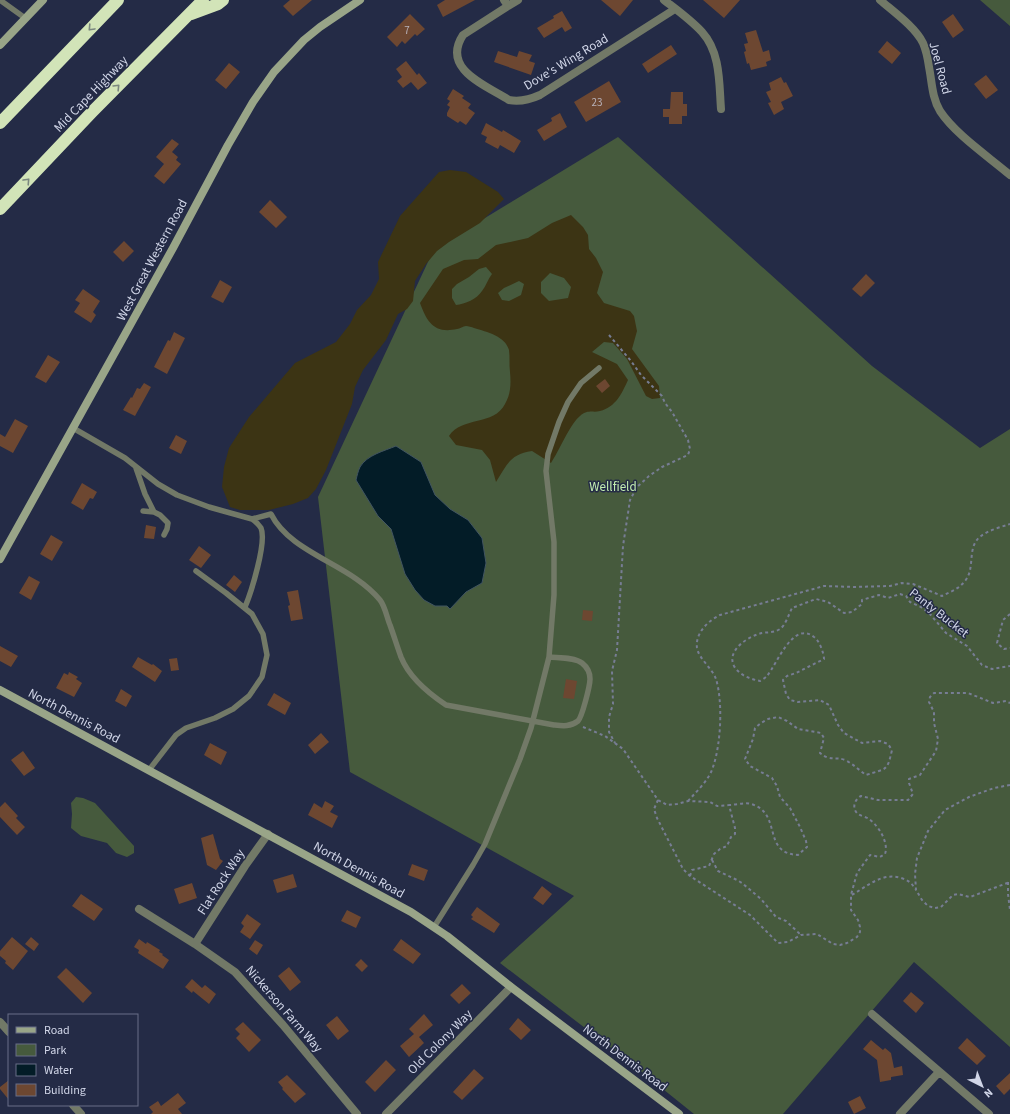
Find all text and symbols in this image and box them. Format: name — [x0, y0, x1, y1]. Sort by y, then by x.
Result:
one-way arrow — [88, 23, 96, 31]
house number: 7 — [404, 23, 410, 38]
street label: Dove's Wing Road — [520, 30, 612, 94]
street label: Joel Road — [924, 40, 956, 96]
street label: Mid Cape Highway — [50, 52, 132, 136]
one-way arrow — [112, 84, 120, 92]
house number: 23 — [592, 95, 602, 110]
one-way arrow — [22, 178, 30, 186]
street label: West Great Western Road — [112, 196, 192, 324]
park label: Wellfield — [589, 478, 637, 496]
street label: Panty Bucket — [905, 584, 973, 642]
street label: North Dennis Road — [25, 684, 123, 748]
street label: North Dennis Road — [310, 837, 408, 903]
street label: Flat Rock Way — [193, 846, 249, 918]
street label: Nickerson Farm Way — [241, 962, 327, 1056]
street label: Old Colony Way — [404, 1006, 476, 1078]
legend — [8, 1014, 138, 1106]
street label: North Dennis Road — [579, 1020, 671, 1096]
text: Road — [44, 1022, 70, 1039]
text: Park — [44, 1042, 66, 1059]
text: Water — [44, 1062, 74, 1079]
north arrow — [962, 1066, 1002, 1106]
text: Building — [44, 1082, 86, 1099]
text: N — [981, 1085, 996, 1101]

